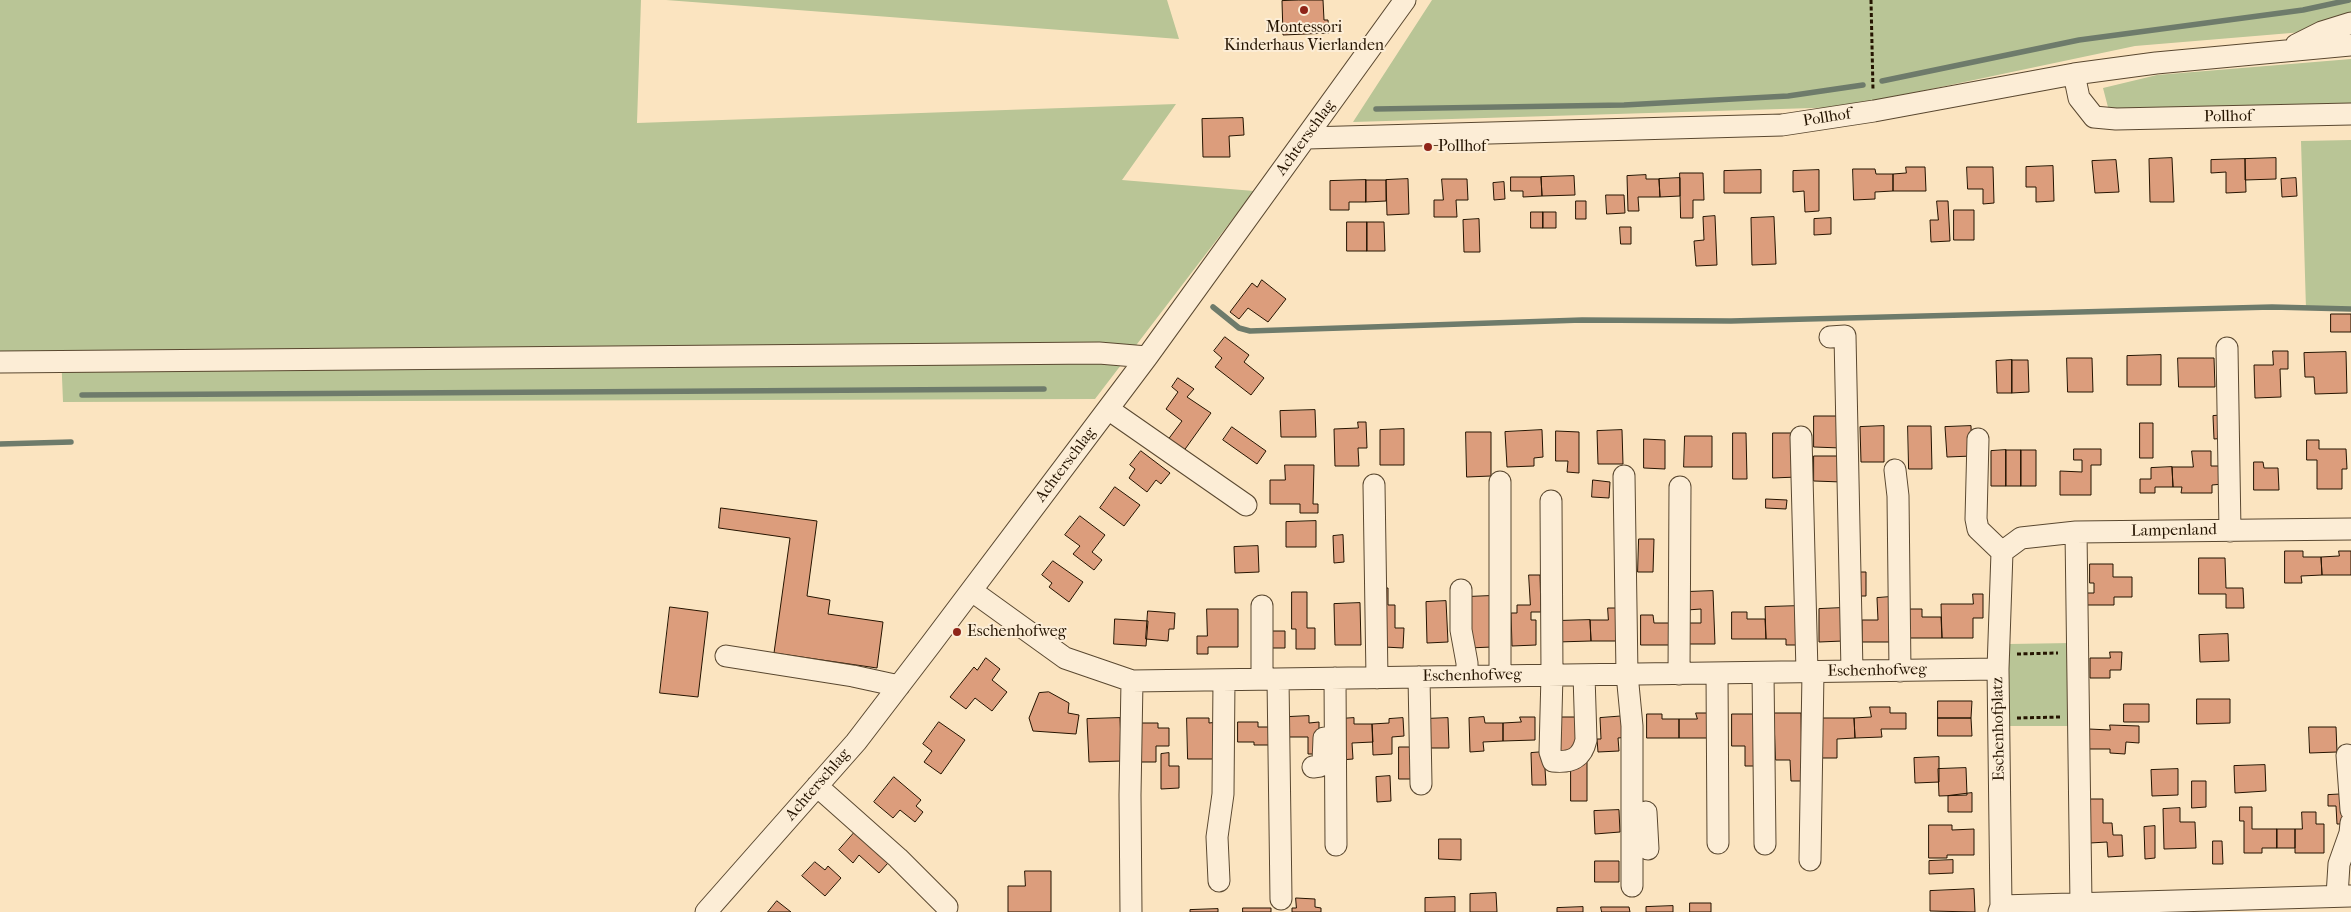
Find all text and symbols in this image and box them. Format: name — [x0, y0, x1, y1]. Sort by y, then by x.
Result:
marker: Montessori Kinderhaus Vierlanden — [1298, 4, 1310, 16]
place label: Montessori Kinderhaus Vierlanden — [1224, 18, 1384, 56]
street label: Achterschlag — [1272, 96, 1340, 180]
street label: Pollhof — [1802, 105, 1852, 131]
street label: Pollhof — [2204, 107, 2252, 127]
place label: Pollhof — [1438, 137, 1486, 157]
marker: Pollhof — [1422, 141, 1434, 153]
street label: Achterschlag — [1032, 424, 1100, 506]
street label: Lampenland — [2131, 521, 2217, 541]
place label: Eschenhofweg — [967, 622, 1066, 642]
marker: Eschenhofweg — [951, 626, 963, 638]
street label: Eschenhofweg — [1827, 661, 1927, 681]
street label: Eschenhofweg — [1422, 666, 1522, 686]
street label: Eschenhofplatz — [1988, 677, 2010, 781]
street label: Achterschlag — [782, 745, 854, 825]

